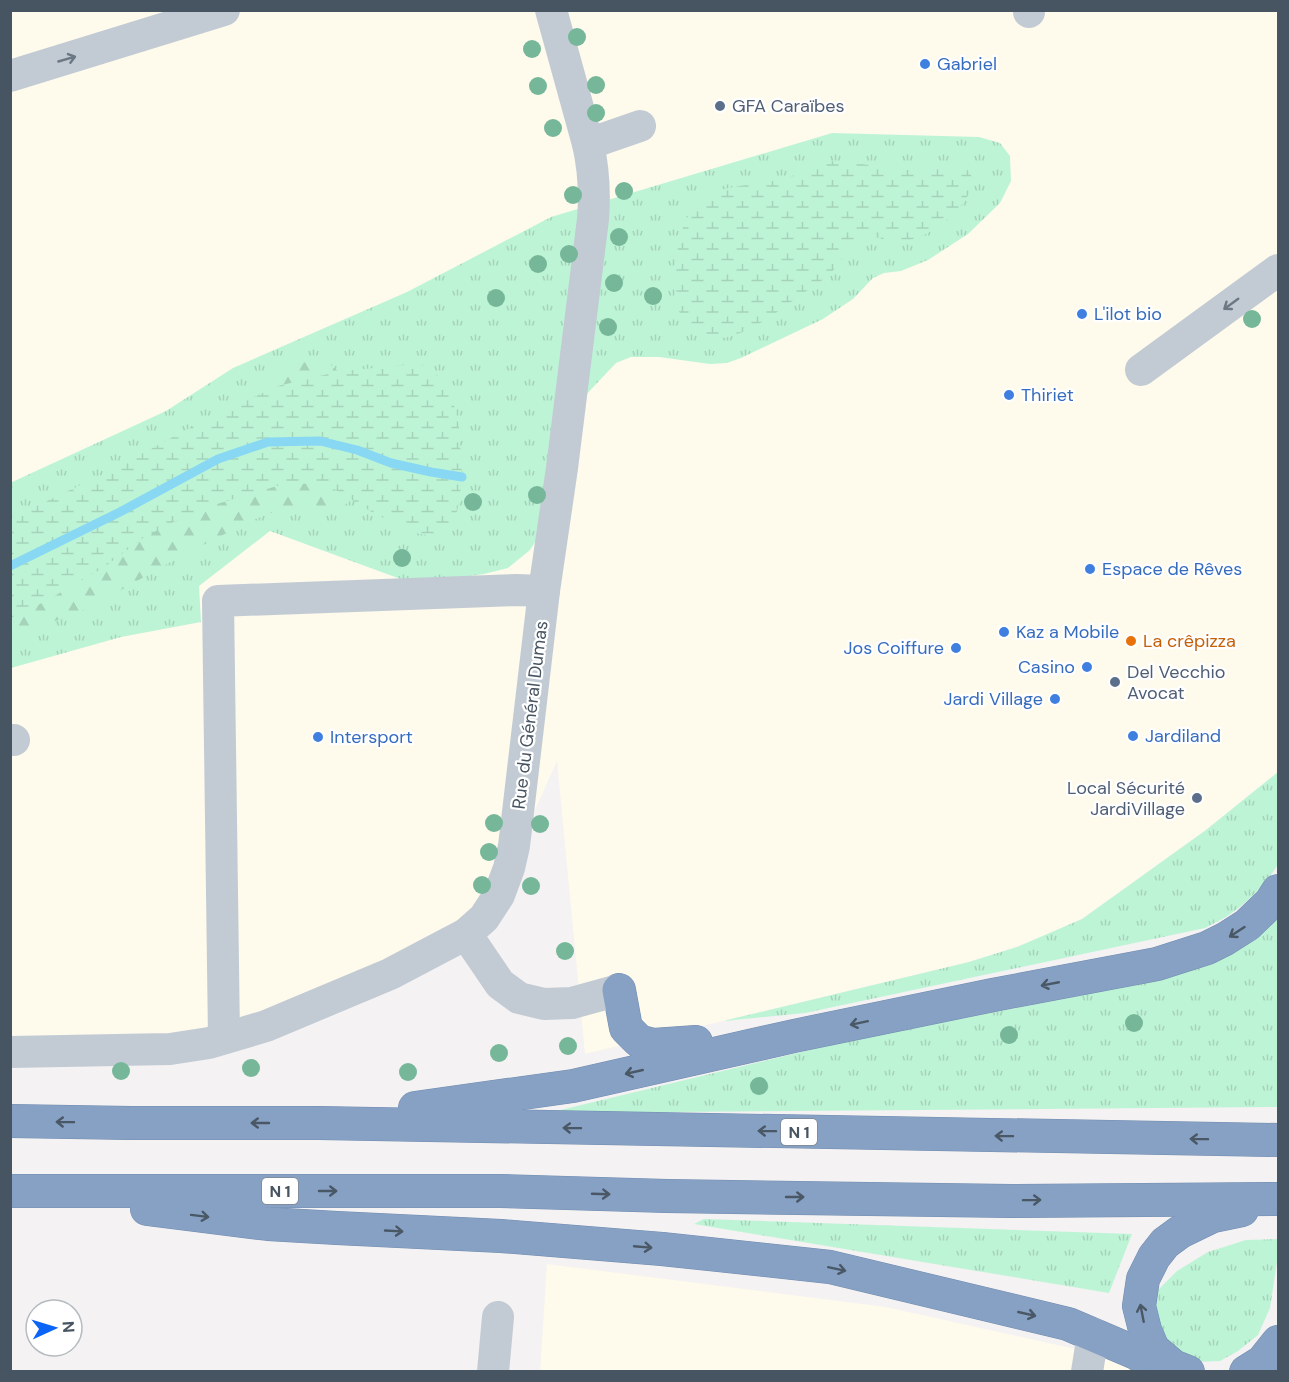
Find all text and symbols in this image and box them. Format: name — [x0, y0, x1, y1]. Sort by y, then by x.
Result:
place label: Gabriel — [937, 52, 997, 76]
one-way arrow — [57, 53, 76, 64]
marker: Gabriel — [918, 57, 932, 71]
place label: GFA Caraïbes — [732, 94, 844, 118]
marker: GFA Caraïbes — [713, 99, 727, 113]
one-way arrow — [1224, 298, 1240, 310]
place label: L'ilot bio — [1094, 302, 1162, 326]
marker: L'ilot bio — [1075, 307, 1089, 321]
place label: Thiriet — [1021, 383, 1074, 407]
marker: Thiriet — [1002, 388, 1016, 402]
place label: Espace de Rêves — [1102, 557, 1242, 581]
marker: Espace de Rêves — [1083, 562, 1097, 576]
street label: Rue du Général Dumas — [507, 619, 553, 811]
place label: Kaz a Mobile — [1016, 620, 1119, 644]
marker: Kaz a Mobile — [997, 625, 1011, 639]
place label: La crêpizza — [1143, 629, 1236, 653]
marker: La crêpizza — [1124, 634, 1138, 648]
place label: Jos Coiffure — [843, 636, 944, 660]
marker: Jos Coiffure — [949, 641, 963, 655]
place label: Casino — [1018, 655, 1075, 679]
marker: Casino — [1080, 660, 1094, 674]
place label: Del Vecchio Avocat — [1127, 660, 1225, 705]
marker: Del Vecchio Avocat — [1108, 675, 1122, 689]
place label: Jardi Village — [943, 687, 1043, 711]
marker: Jardi Village — [1048, 692, 1062, 706]
place label: Jardiland — [1145, 724, 1221, 748]
place label: Intersport — [330, 725, 413, 749]
marker: Jardiland — [1126, 729, 1140, 743]
marker: Intersport — [311, 730, 325, 744]
place label: Local Sécurité JardiVillage — [1067, 776, 1185, 821]
marker: Local Sécurité JardiVillage — [1190, 791, 1204, 805]
one-way arrow — [1229, 926, 1246, 938]
one-way arrow — [1041, 979, 1061, 990]
one-way arrow — [850, 1018, 869, 1029]
one-way arrow — [625, 1067, 645, 1078]
one-way arrow — [56, 1116, 76, 1128]
one-way arrow — [251, 1117, 271, 1129]
road number: N 1 — [781, 1119, 817, 1145]
one-way arrow — [563, 1122, 583, 1134]
one-way arrow — [758, 1126, 778, 1137]
one-way arrow — [995, 1130, 1015, 1142]
one-way arrow — [1190, 1133, 1210, 1145]
road number: N 1 — [262, 1178, 298, 1204]
one-way arrow — [318, 1185, 338, 1197]
one-way arrow — [590, 1189, 610, 1200]
one-way arrow — [785, 1191, 805, 1203]
one-way arrow — [1022, 1194, 1042, 1206]
one-way arrow — [190, 1211, 209, 1222]
one-way arrow — [384, 1225, 404, 1236]
one-way arrow — [633, 1242, 653, 1253]
one-way arrow — [827, 1263, 846, 1275]
north arrow — [24, 1298, 84, 1358]
one-way arrow — [1136, 1304, 1147, 1324]
one-way arrow — [1017, 1308, 1036, 1320]
text: N — [58, 1320, 79, 1334]

